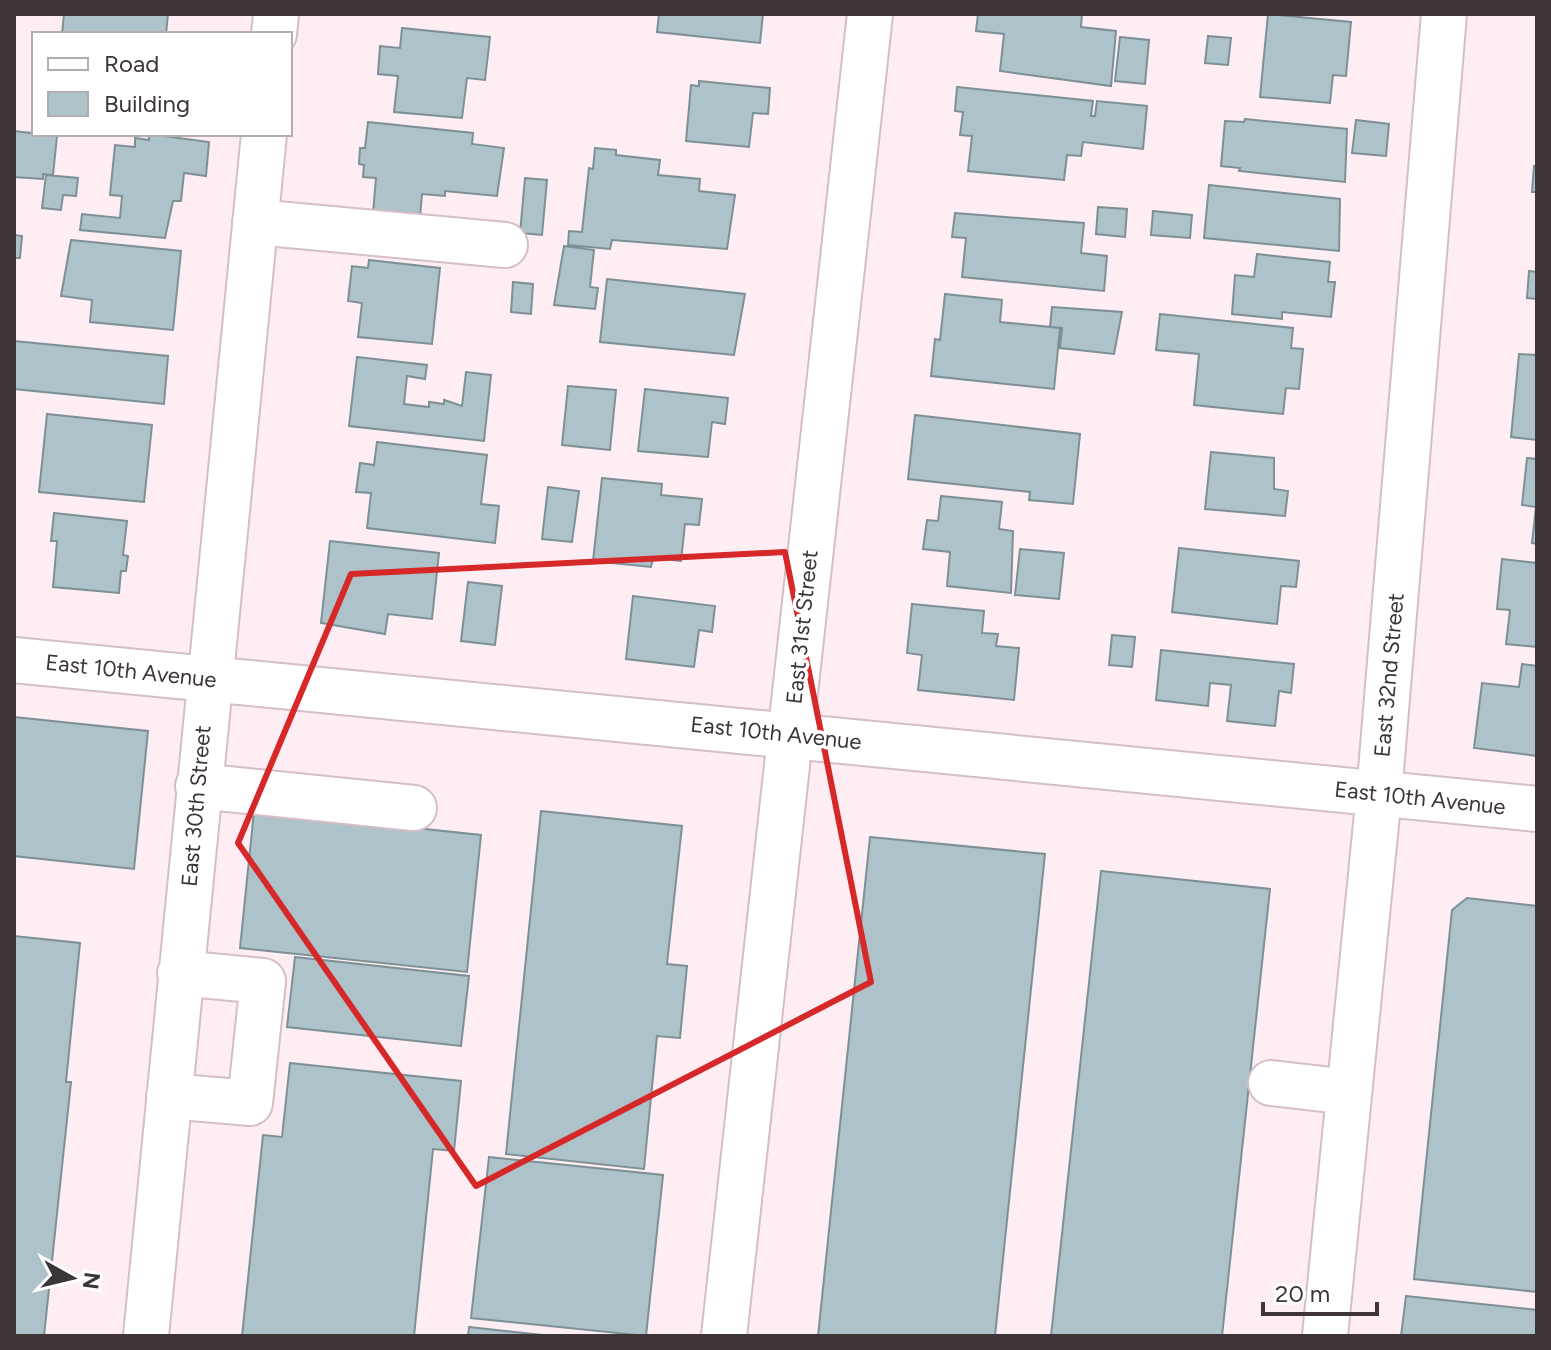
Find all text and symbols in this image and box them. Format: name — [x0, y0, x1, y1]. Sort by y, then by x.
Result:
legend — [32, 32, 292, 136]
text: Road — [104, 49, 159, 78]
text: Building — [104, 89, 190, 118]
street label: East 31st Street — [780, 549, 824, 705]
street label: East 32nd Street — [1368, 592, 1410, 758]
street label: East 10th Avenue — [44, 649, 218, 693]
street label: East 10th Avenue — [689, 711, 863, 755]
street label: East 30th Street — [175, 724, 217, 888]
street label: East 10th Avenue — [1333, 776, 1507, 820]
north arrow — [32, 1238, 112, 1318]
scale bar — [1263, 1266, 1377, 1316]
text: N — [77, 1270, 106, 1291]
text: 20 m — [1275, 1279, 1330, 1308]

